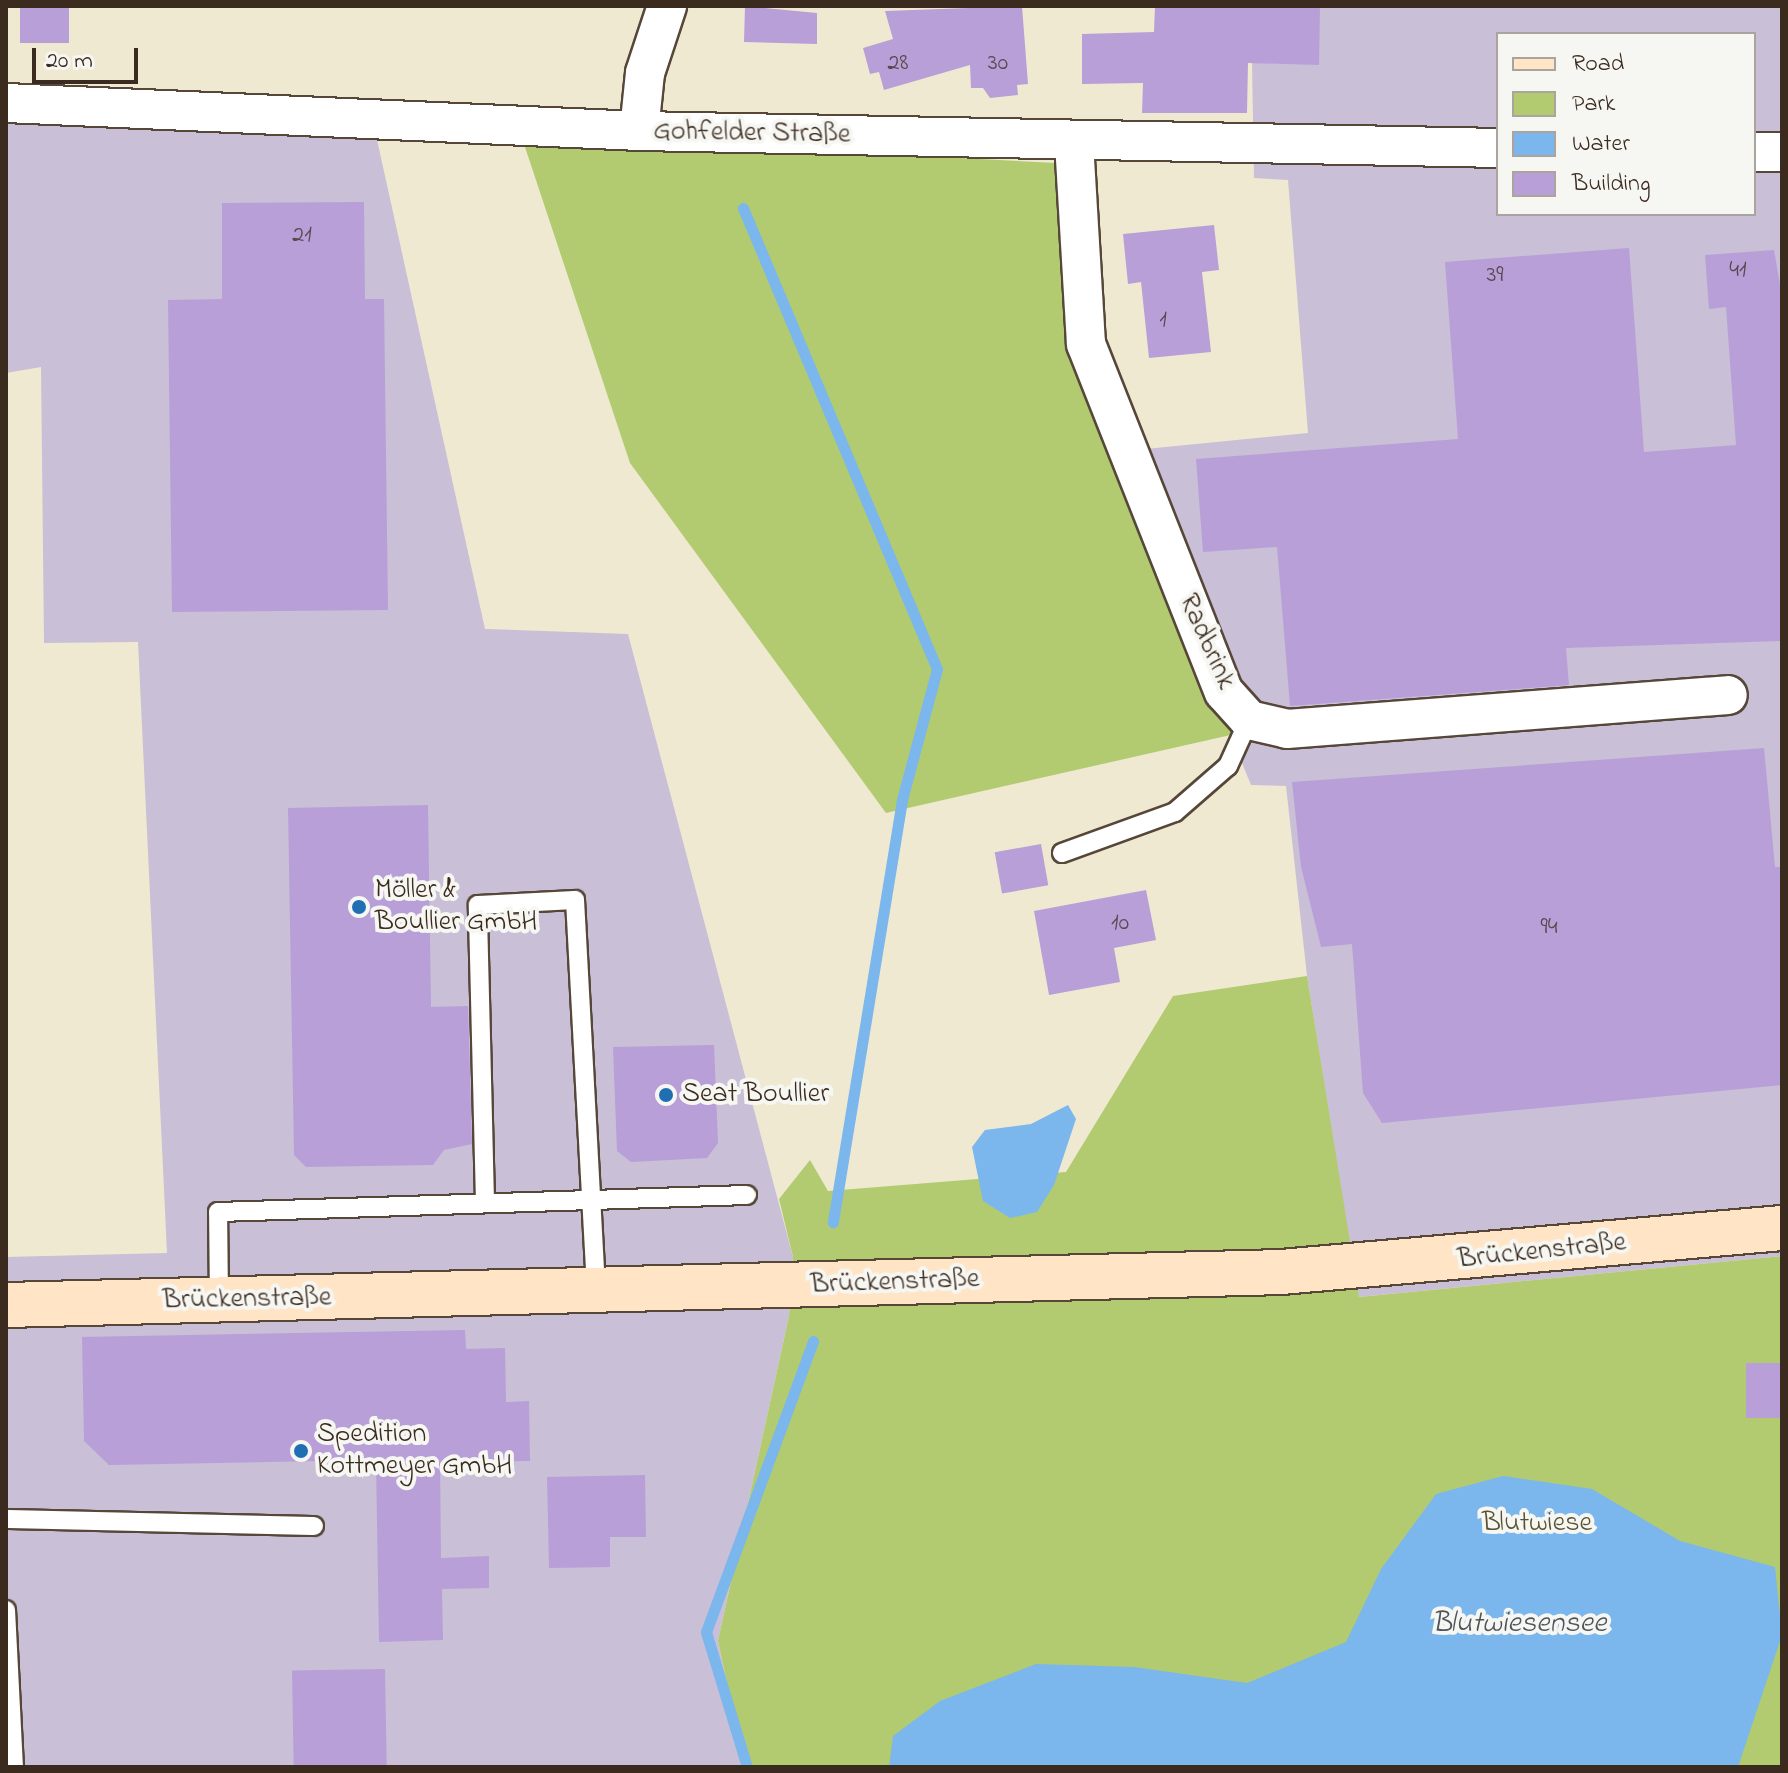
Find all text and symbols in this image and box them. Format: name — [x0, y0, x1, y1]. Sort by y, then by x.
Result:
scale bar — [36, 32, 142, 82]
legend — [1496, 32, 1756, 216]
text: 20 m — [46, 44, 93, 79]
text: Road — [1572, 47, 1624, 82]
house number: 28 — [888, 50, 908, 78]
house number: 30 — [988, 50, 1008, 78]
text: Park — [1572, 87, 1615, 122]
street label: Gohfelder Straße — [653, 115, 851, 153]
text: Water — [1572, 127, 1630, 162]
text: Building — [1572, 167, 1651, 202]
house number: 21 — [292, 222, 312, 250]
house number: 41 — [1729, 257, 1747, 285]
house number: 39 — [1486, 262, 1504, 290]
house number: 1 — [1159, 307, 1167, 335]
street label: Radbrink — [1170, 589, 1242, 695]
place label: Möller & Boullier GmbH — [375, 874, 537, 940]
marker: Möller & Boullier GmbH — [350, 898, 368, 916]
house number: 10 — [1111, 910, 1129, 938]
house number: 94 — [1540, 914, 1558, 942]
place label: Seat Boullier — [682, 1078, 829, 1112]
marker: Seat Boullier — [657, 1086, 675, 1104]
street label: Brückenstraße — [1456, 1226, 1628, 1278]
street label: Brückenstraße — [810, 1263, 980, 1303]
street label: Brückenstraße — [162, 1282, 332, 1318]
place label: Spedition Kottmeyer GmbH — [317, 1418, 512, 1484]
marker: Spedition Kottmeyer GmbH — [292, 1442, 310, 1460]
park label: Blutwiese — [1482, 1507, 1592, 1541]
water label: Blutwiesensee — [1432, 1606, 1606, 1642]

